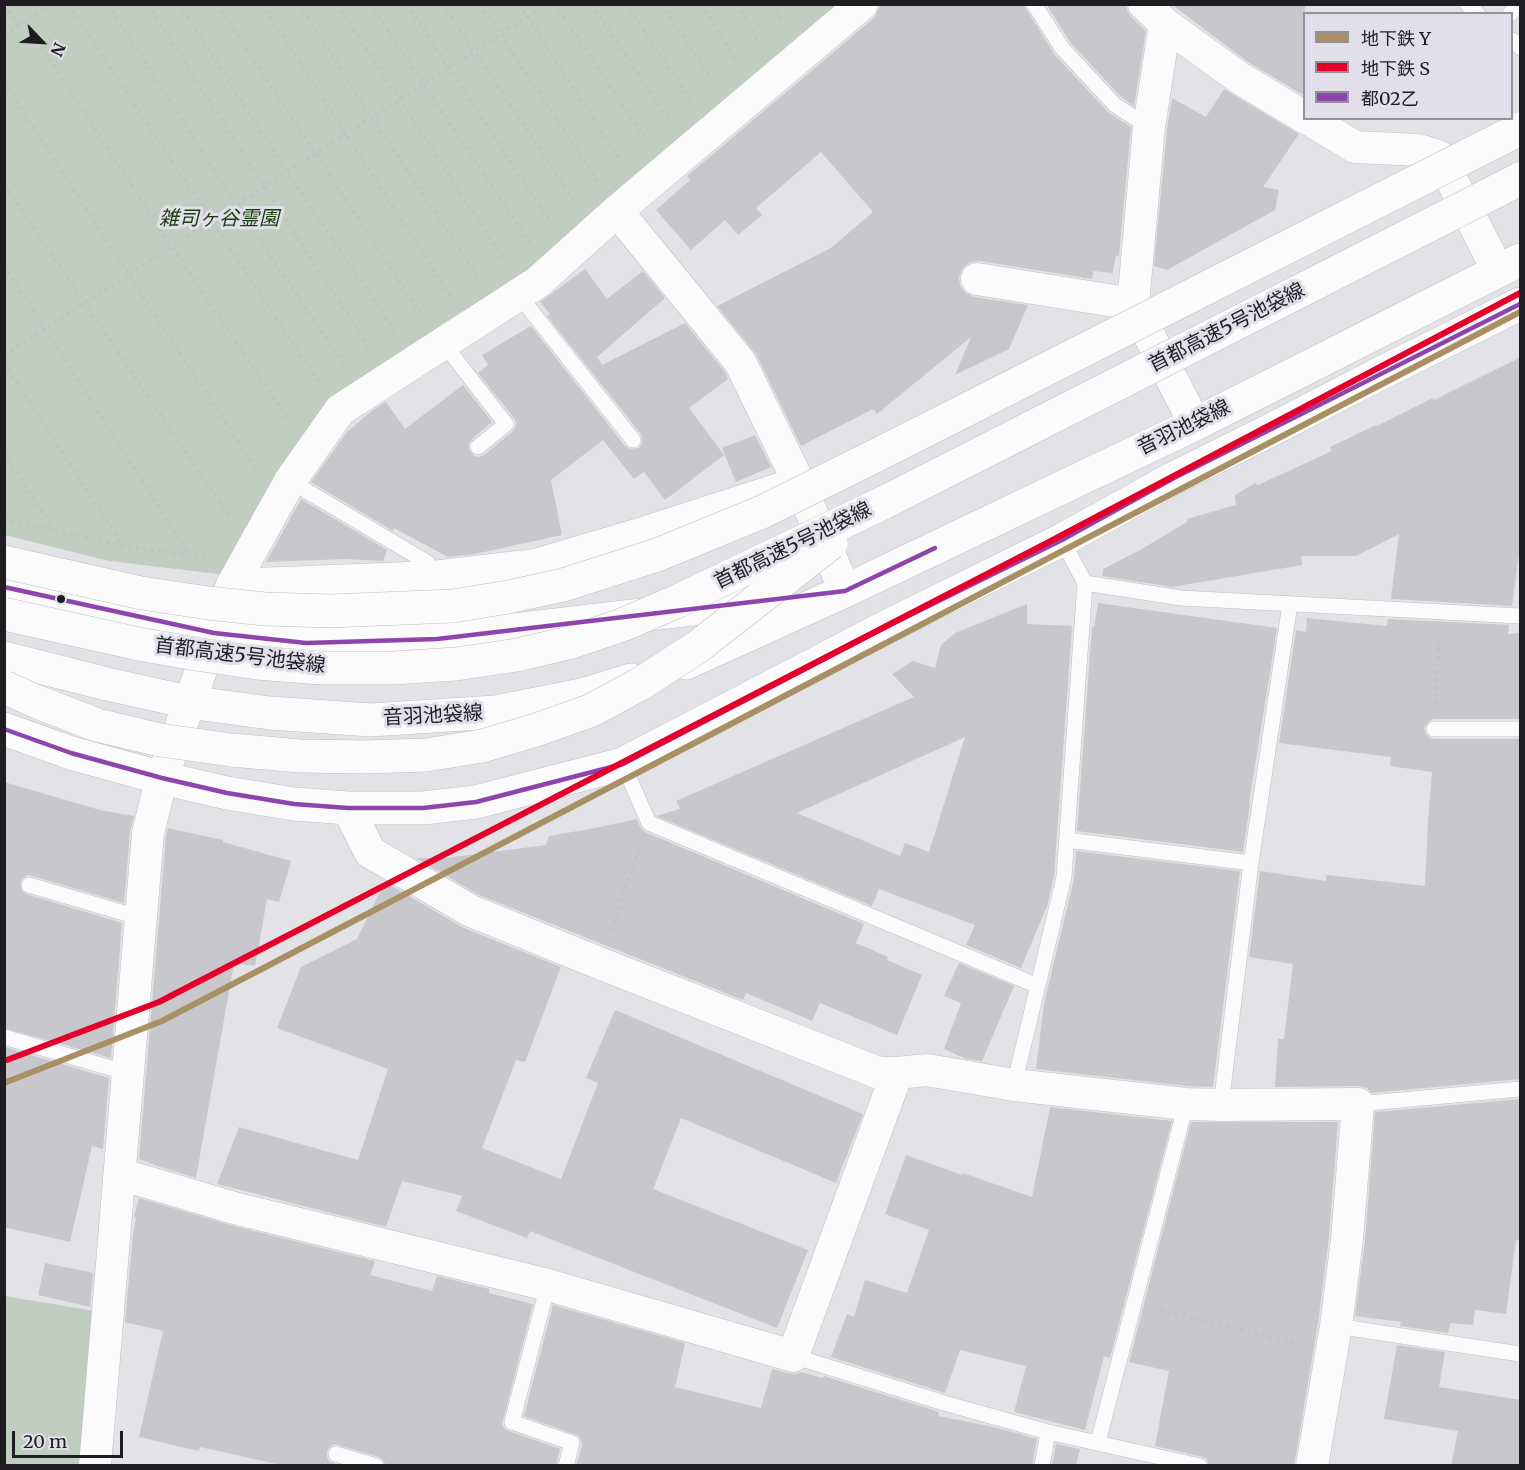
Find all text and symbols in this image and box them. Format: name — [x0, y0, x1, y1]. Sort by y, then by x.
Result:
north arrow — [12, 12, 72, 72]
legend — [1303, 12, 1513, 120]
text: 地下鉄 Y — [1361, 27, 1431, 50]
text: N — [47, 40, 70, 60]
text: 地下鉄 S — [1361, 57, 1430, 80]
text: 都02乙 — [1361, 87, 1419, 110]
park label: 雑司ヶ谷霊園 — [159, 207, 279, 231]
street label: 首都高速5号池袋線 — [1145, 278, 1309, 378]
street label: 音羽池袋線 — [1134, 395, 1234, 461]
street label: 首都高速5号池袋線 — [711, 498, 875, 594]
unlabelled marker — [55, 593, 67, 605]
street label: 首都高速5号池袋線 — [153, 634, 327, 678]
street label: 音羽池袋線 — [382, 701, 484, 731]
scale bar — [15, 1419, 126, 1457]
text: 20 m — [23, 1430, 67, 1453]

